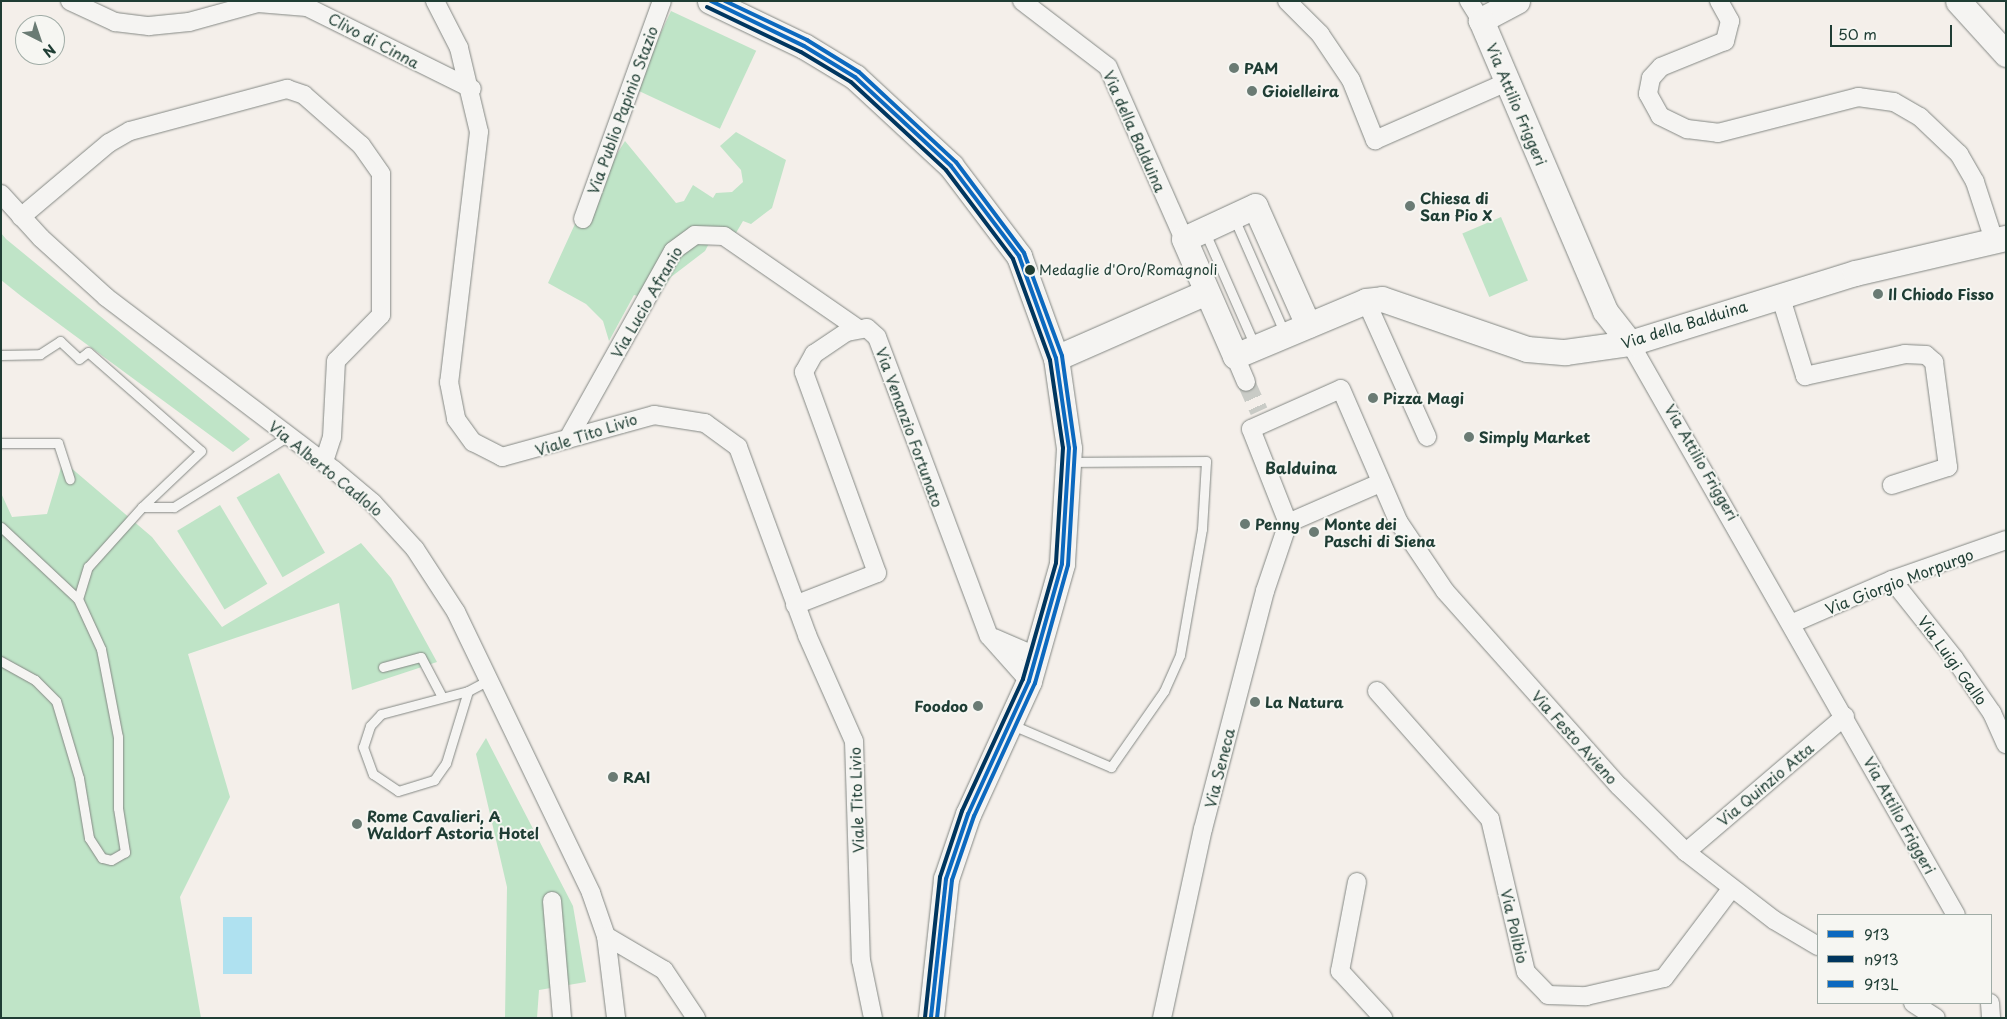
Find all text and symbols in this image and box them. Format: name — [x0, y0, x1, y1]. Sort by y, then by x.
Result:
street label: Clivo di Cinna — [325, 8, 423, 72]
north arrow — [15, 15, 65, 65]
scale bar — [1832, 15, 1954, 47]
text: 50 m — [1838, 22, 1877, 45]
street label: Via Publio Papinio Stazio — [583, 23, 661, 197]
text: N — [38, 39, 61, 63]
street label: Via Attilio Friggeri — [1483, 40, 1551, 168]
place label: PAM — [1244, 59, 1278, 77]
marker: PAM — [1228, 62, 1240, 74]
street label: Via della Balduina — [1100, 68, 1170, 194]
place label: Gioielleira — [1262, 82, 1339, 100]
marker: Gioielleira — [1246, 85, 1258, 97]
place label: Chiesa di San Pio X — [1420, 188, 1491, 223]
marker: Chiesa di San Pio X — [1404, 200, 1416, 212]
street label: Via Lucio Afranio — [607, 243, 685, 361]
place label: Medaglie d'Oro/Romagnoli — [1039, 262, 1218, 278]
marker: Medaglie d'Oro/Romagnoli — [1025, 265, 1035, 275]
place label: Il Chiodo Fisso — [1888, 285, 1995, 303]
marker: Il Chiodo Fisso — [1872, 288, 1884, 300]
street label: Via della Balduina — [1619, 296, 1749, 352]
street label: Via Venanzio Fortunato — [873, 344, 947, 510]
place label: Pizza Magi — [1383, 389, 1465, 407]
marker: Pizza Magi — [1367, 392, 1379, 404]
street label: Via Attilio Friggeri — [1661, 400, 1743, 524]
street label: Viale Tito Livio — [533, 409, 639, 459]
street label: Via Alberto Cadlolo — [266, 417, 386, 519]
place label: Simply Market — [1479, 428, 1591, 446]
marker: Simply Market — [1463, 431, 1475, 443]
district label: Balduina — [1265, 457, 1337, 477]
place label: Monte dei Paschi di Siena — [1324, 514, 1437, 549]
place label: Penny — [1255, 515, 1300, 533]
marker: Penny — [1239, 518, 1251, 530]
marker: Monte dei Paschi di Siena — [1308, 526, 1320, 538]
street label: Via Giorgio Morpurgo — [1822, 544, 1976, 618]
street label: Via Luigi Gallo — [1915, 612, 1991, 708]
street label: Via Festo Avieno — [1528, 686, 1622, 788]
place label: La Natura — [1265, 693, 1344, 711]
marker: La Natura — [1249, 696, 1261, 708]
place label: Foodoo — [914, 697, 968, 715]
marker: Foodoo — [972, 700, 984, 712]
street label: Via Seneca — [1200, 727, 1238, 809]
street label: Via Quinzio Atta — [1713, 739, 1817, 829]
street label: Viale Tito Livio — [845, 747, 867, 853]
street label: Via Attilio Friggeri — [1860, 753, 1940, 877]
place label: RAI — [623, 768, 650, 786]
marker: RAI — [607, 771, 619, 783]
place label: Rome Cavalieri, A Waldorf Astoria Hotel — [367, 806, 539, 841]
marker: Rome Cavalieri, A Waldorf Astoria Hotel — [351, 818, 363, 830]
street label: Via Polibio — [1498, 888, 1532, 964]
legend — [1817, 914, 1992, 1004]
text: 913 — [1864, 922, 1889, 945]
text: n913 — [1864, 947, 1899, 970]
text: 913L — [1864, 972, 1899, 995]

